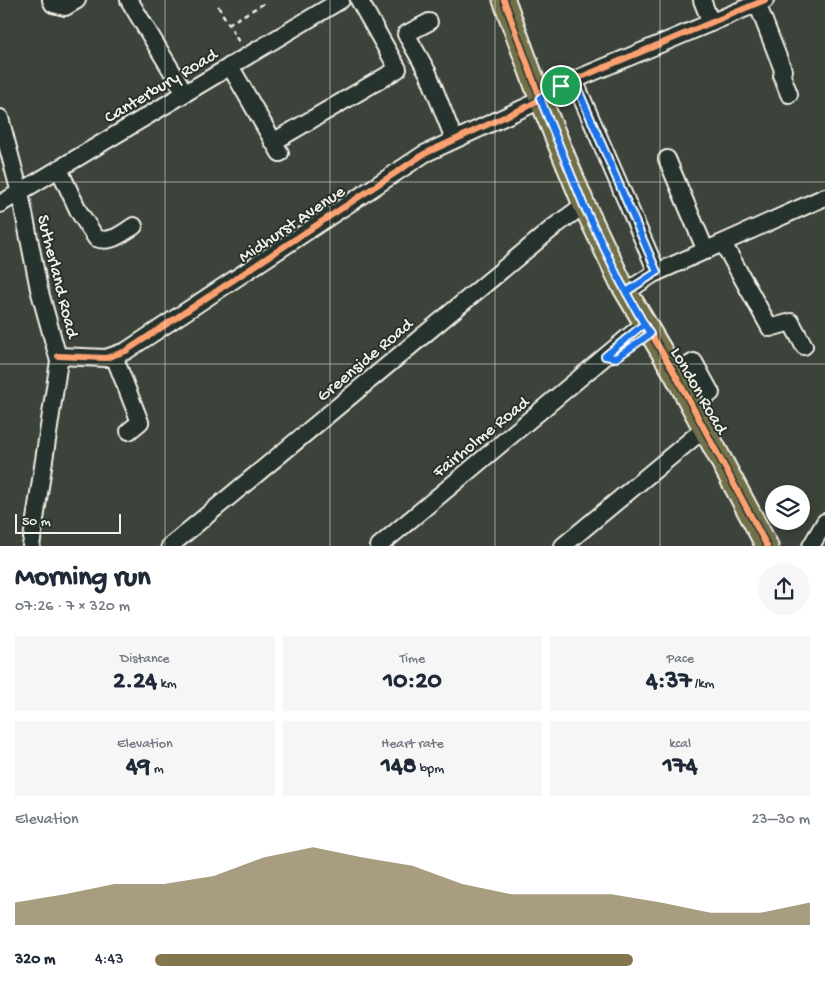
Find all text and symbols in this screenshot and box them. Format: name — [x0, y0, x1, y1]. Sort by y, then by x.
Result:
street label: Canterbury Road — [101, 44, 223, 129]
pin — [540, 65, 582, 107]
icon: arrive — [547, 72, 575, 100]
street label: Midhurst Avenue — [235, 181, 350, 268]
street label: Sutherland Road — [31, 213, 82, 342]
street label: Greenside Road — [313, 314, 419, 407]
street label: London Road — [665, 344, 732, 440]
street label: Fairholme Road — [428, 392, 535, 484]
map controls — [765, 485, 810, 530]
button: layers — [765, 485, 810, 530]
scale bar — [15, 510, 121, 534]
text: 50 m — [22, 514, 51, 531]
text: Morning run — [15, 562, 150, 595]
button: share — [758, 563, 810, 615]
text: 07:26 · 7 × 320 m — [15, 598, 130, 617]
text: Distance — [120, 651, 170, 668]
text: Time — [400, 651, 425, 668]
text: Pace — [666, 651, 694, 668]
text: 2.24 — [113, 668, 157, 697]
text: 10:20 — [383, 668, 442, 697]
text: 4:37 — [646, 668, 692, 697]
text: km — [157, 676, 177, 693]
text: /km — [692, 676, 714, 693]
text: Elevation — [117, 736, 173, 753]
text: Heart rate — [381, 736, 444, 753]
text: kcal — [669, 736, 691, 753]
text: 49 — [126, 753, 150, 782]
text: 148 — [381, 753, 417, 782]
text: 174 — [663, 753, 698, 782]
text: m — [150, 761, 164, 778]
text: bpm — [417, 761, 444, 778]
text: Elevation — [15, 811, 79, 830]
text: 23–30 m — [752, 811, 810, 830]
text: 320 m — [15, 951, 55, 970]
text: 4:43 — [95, 951, 123, 970]

